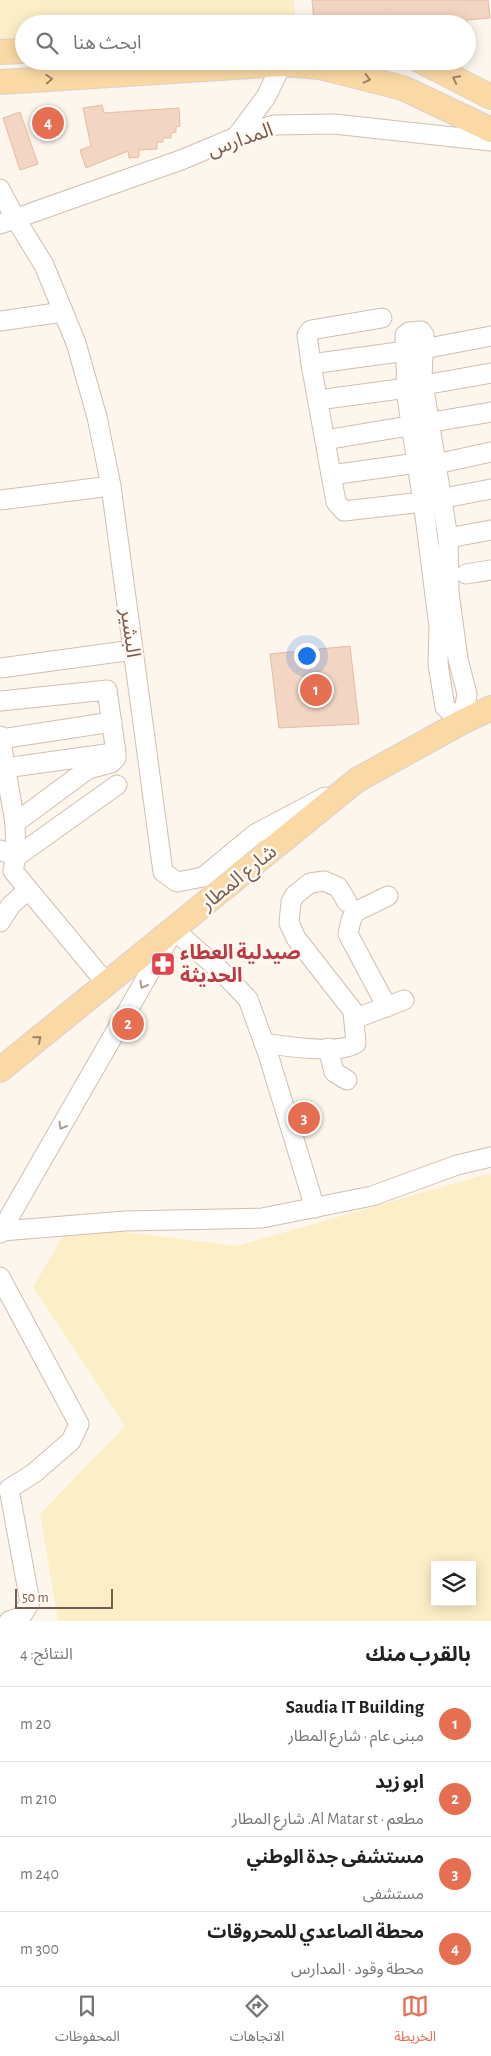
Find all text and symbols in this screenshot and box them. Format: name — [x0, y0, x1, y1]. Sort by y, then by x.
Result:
search box — [15, 15, 476, 70]
icon: search — [33, 29, 61, 57]
text: ابحث هنا — [73, 34, 142, 53]
one-way arrow — [45, 73, 53, 84]
one-way arrow — [362, 73, 371, 84]
one-way arrow — [452, 75, 461, 85]
pin: 4 — [32, 104, 64, 142]
street label: المدارس — [205, 119, 276, 161]
street label: البشير — [116, 606, 143, 659]
your location — [294, 643, 320, 669]
pin: 1 — [300, 671, 332, 709]
street label: شارع المطار — [196, 841, 283, 918]
place label: صيدلية العطاء الحديثة — [180, 942, 301, 987]
pharmacy icon: صيدلية العطاء الحديثة — [150, 951, 176, 977]
one-way arrow — [139, 979, 149, 988]
pin: 2 — [112, 1005, 144, 1043]
one-way arrow — [32, 1035, 41, 1044]
pin: 3 — [288, 1099, 320, 1137]
one-way arrow — [59, 1121, 69, 1130]
map controls — [431, 1561, 476, 1606]
button: layers — [431, 1561, 476, 1606]
scale bar — [15, 1586, 112, 1609]
text: 50 m — [22, 1591, 49, 1605]
text: بالقرب منك — [365, 1644, 471, 1665]
text: النتائج: 4 — [20, 1646, 73, 1662]
text: Saudia IT Building — [286, 1698, 424, 1717]
text: 20 m — [20, 1716, 51, 1732]
text: 1 — [452, 1716, 458, 1732]
text: مبنى عام · شارع المطار — [288, 1728, 424, 1744]
text: ابو زيد — [375, 1773, 424, 1792]
text: 210 m — [20, 1791, 57, 1807]
text: 2 — [451, 1791, 459, 1807]
text: مطعم · Al Matar st. شارع المطار — [232, 1811, 424, 1827]
text: مستشفى جدة الوطني — [246, 1848, 424, 1867]
text: 240 m — [20, 1866, 59, 1882]
text: 3 — [452, 1866, 458, 1882]
text: مستشفى — [363, 1886, 424, 1902]
text: محطة الصاعدي للمحروقات — [207, 1923, 424, 1942]
text: 300 m — [20, 1941, 59, 1957]
text: 4 — [451, 1941, 459, 1957]
text: محطة وقود · المدارس — [291, 1961, 424, 1977]
tab: المحفوظات — [55, 1992, 120, 2051]
tab: الاتجاهات — [230, 1992, 284, 2051]
tab: الخريطة — [394, 1992, 436, 2051]

